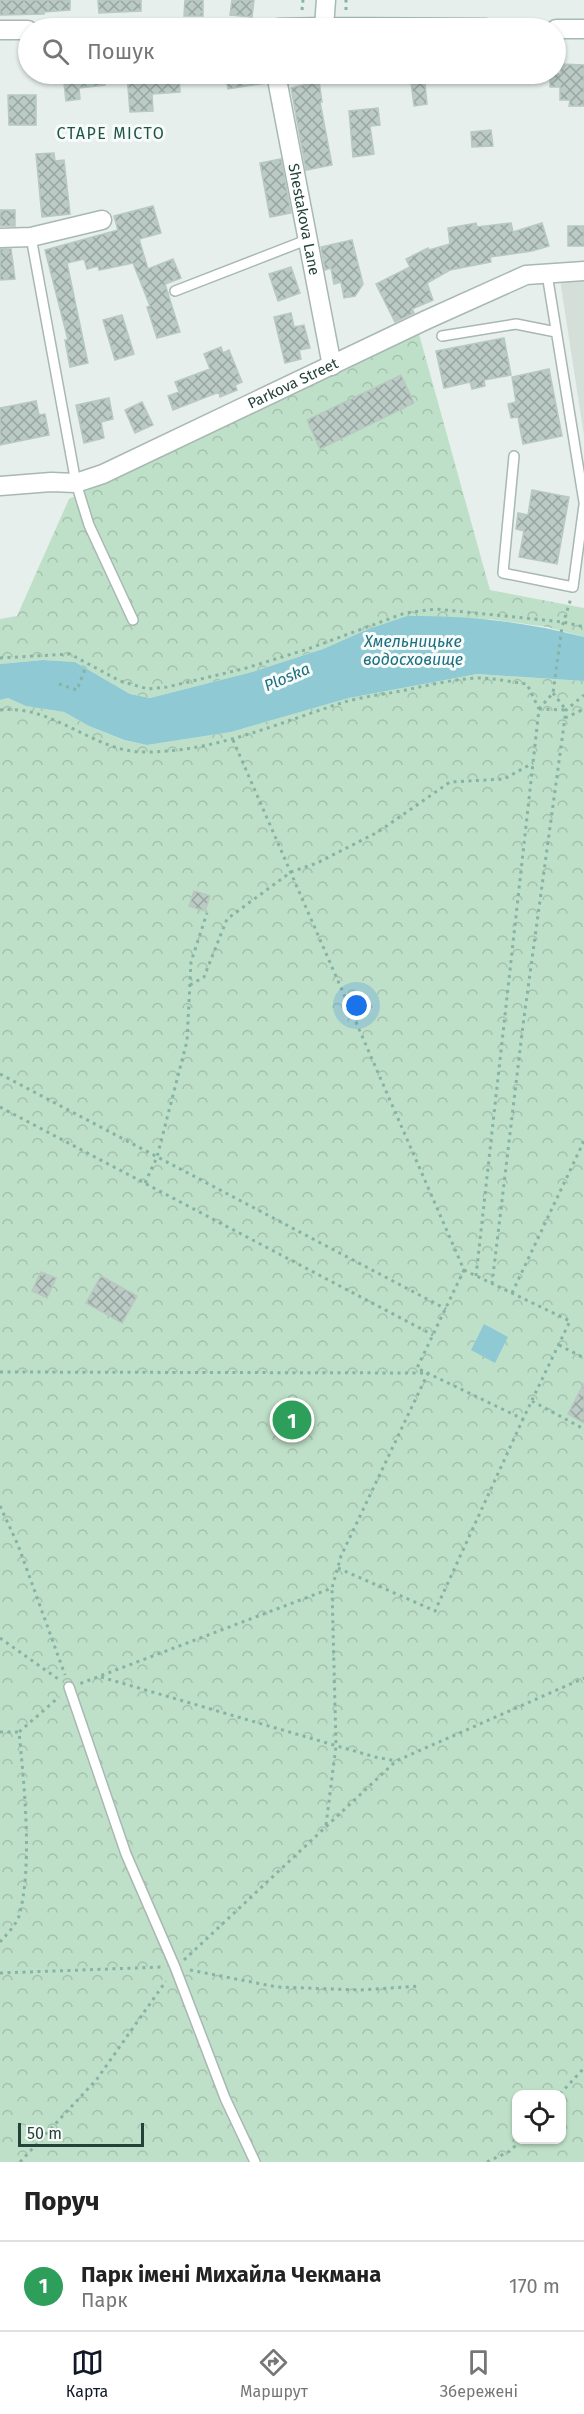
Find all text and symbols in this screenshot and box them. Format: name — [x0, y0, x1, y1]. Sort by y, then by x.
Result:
search box — [18, 18, 566, 84]
icon: search — [39, 35, 72, 68]
text: Пошук — [87, 38, 154, 65]
district label: СТАРЕ МІСТО — [57, 124, 165, 143]
street label: Shestakova Lane — [284, 162, 323, 277]
street label: Parkova Street — [245, 354, 342, 413]
water label: Хмельницьке водосховище — [363, 632, 463, 669]
water label: Ploska — [261, 659, 313, 695]
your location — [342, 991, 371, 1020]
pin: 1 — [272, 1398, 312, 1442]
map controls — [512, 2090, 566, 2144]
button: locate — [512, 2090, 566, 2144]
scale bar — [18, 2120, 144, 2148]
text: 50 m — [27, 2124, 62, 2143]
text: Поруч — [24, 2186, 100, 2217]
text: Парк імені Михайла Чекмана — [81, 2261, 381, 2288]
text: 1 — [39, 2274, 48, 2298]
text: 170 m — [509, 2274, 560, 2298]
text: Парк — [81, 2288, 128, 2312]
tab: Карта — [66, 2346, 108, 2401]
tab: Маршрут — [240, 2346, 308, 2401]
tab: Збережені — [440, 2346, 518, 2401]

